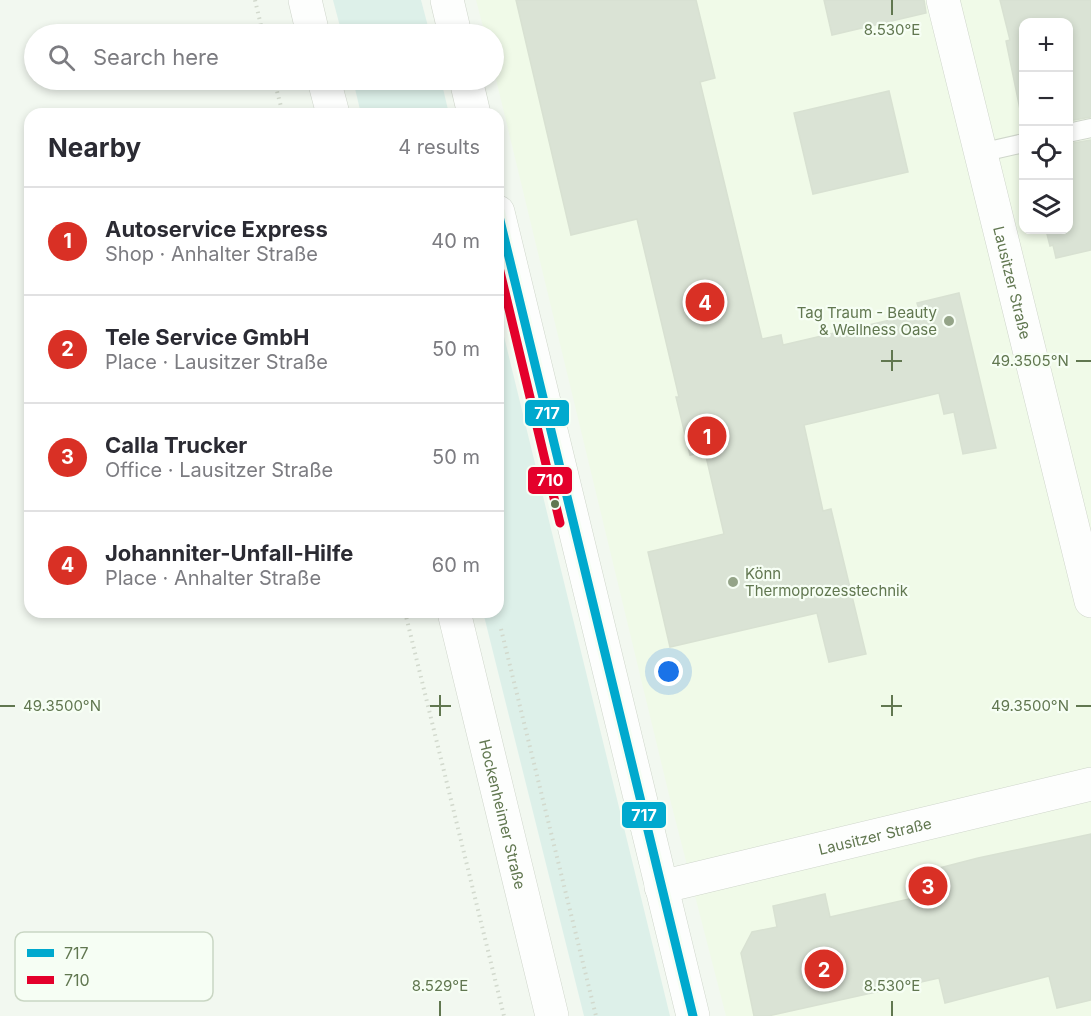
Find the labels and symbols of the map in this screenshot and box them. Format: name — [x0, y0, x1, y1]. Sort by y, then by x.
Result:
text: 8.530°E — [864, 20, 920, 39]
street label: Lausitzer Straße — [990, 224, 1036, 341]
pin: 4 — [686, 280, 724, 324]
place label: Tag Traum - Beauty & Wellness Oase — [797, 303, 938, 339]
marker: Tag Traum - Beauty & Wellness Oase — [942, 314, 956, 328]
text: 49.3505°N — [991, 351, 1069, 370]
line badge: 717 — [524, 399, 570, 427]
text: 717 — [534, 403, 560, 423]
pin: 1 — [688, 414, 726, 458]
line badge: 710 — [527, 466, 573, 495]
text: 710 — [537, 470, 564, 490]
unlabelled marker — [549, 498, 561, 510]
place label: Könn Thermoprozesstechnik — [745, 564, 909, 600]
marker: Könn Thermoprozesstechnik — [726, 575, 740, 589]
your location — [654, 657, 683, 686]
text: 49.3500°N — [23, 696, 101, 715]
text: 49.3500°N — [991, 696, 1069, 715]
street label: Hockenheimer Straße — [476, 737, 530, 891]
line badge: 717 — [621, 801, 667, 829]
text: 717 — [631, 805, 657, 825]
street label: Lausitzer Straße — [817, 813, 933, 858]
pin: 3 — [908, 864, 948, 908]
legend — [15, 932, 213, 1001]
text: 717 — [64, 943, 89, 963]
pin: 2 — [804, 946, 844, 992]
text: 710 — [64, 970, 90, 990]
text: 8.529°E — [412, 976, 468, 995]
text: 8.530°E — [864, 976, 920, 995]

